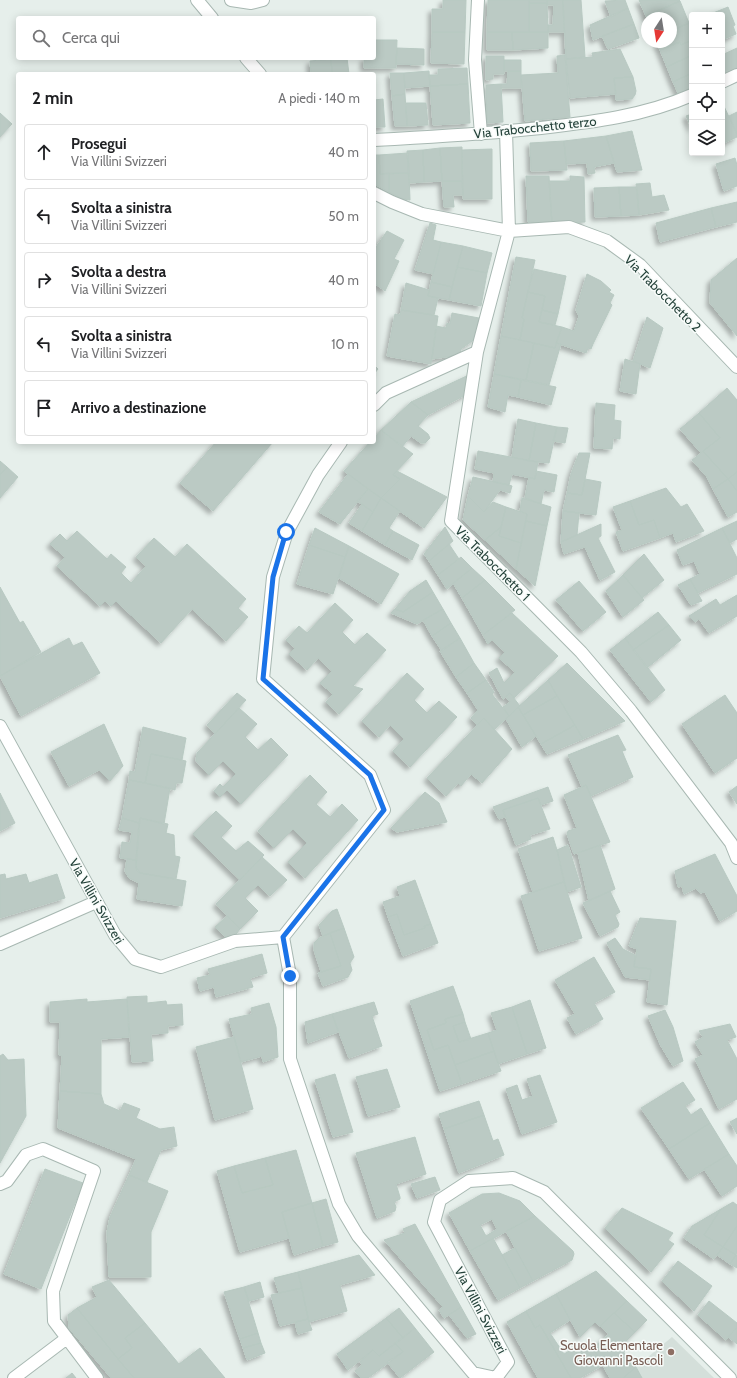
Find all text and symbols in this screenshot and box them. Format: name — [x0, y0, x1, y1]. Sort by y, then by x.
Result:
north arrow — [641, 12, 677, 48]
map controls — [689, 12, 725, 156]
button: + — [689, 12, 725, 48]
search box — [16, 16, 376, 60]
icon: search — [30, 27, 52, 49]
text: Cerca qui — [62, 29, 120, 47]
button: − — [689, 48, 725, 84]
button: locate — [689, 84, 725, 120]
text: 2 min — [32, 88, 73, 108]
text: A piedi · 140 m — [278, 90, 360, 106]
street label: Via Trabocchetto terzo — [473, 113, 597, 141]
button: layers — [689, 120, 725, 156]
text: Prosegui — [71, 135, 127, 153]
icon: ahead — [33, 141, 55, 163]
text: 40 m — [328, 144, 359, 160]
text: Via Villini Svizzeri — [71, 153, 167, 169]
text: Svolta a sinistra — [71, 199, 172, 217]
icon: left — [33, 205, 55, 227]
text: 50 m — [329, 208, 359, 224]
text: Via Villini Svizzeri — [71, 217, 167, 233]
street label: Via Trabocchetto 2 — [621, 251, 705, 335]
text: Svolta a destra — [71, 263, 166, 281]
icon: right — [33, 269, 55, 291]
text: 40 m — [328, 272, 359, 288]
text: Via Villini Svizzeri — [71, 281, 167, 297]
text: Svolta a sinistra — [71, 327, 172, 345]
icon: left — [33, 333, 55, 355]
text: 10 m — [331, 336, 359, 352]
text: Via Villini Svizzeri — [71, 345, 167, 361]
icon: arrive — [33, 397, 55, 419]
text: Arrivo a destinazione — [71, 399, 206, 417]
street label: Via Trabocchetto 1 — [452, 522, 534, 604]
route start — [277, 523, 295, 541]
street label: Via Villini Svizzeri — [66, 856, 128, 946]
route end — [281, 967, 299, 985]
street label: Via Villini Svizzeri — [451, 1264, 511, 1356]
place label: Scuola Elementare Giovanni Pascoli — [560, 1337, 663, 1368]
marker: Scuola Elementare Giovanni Pascoli — [666, 1347, 676, 1357]

